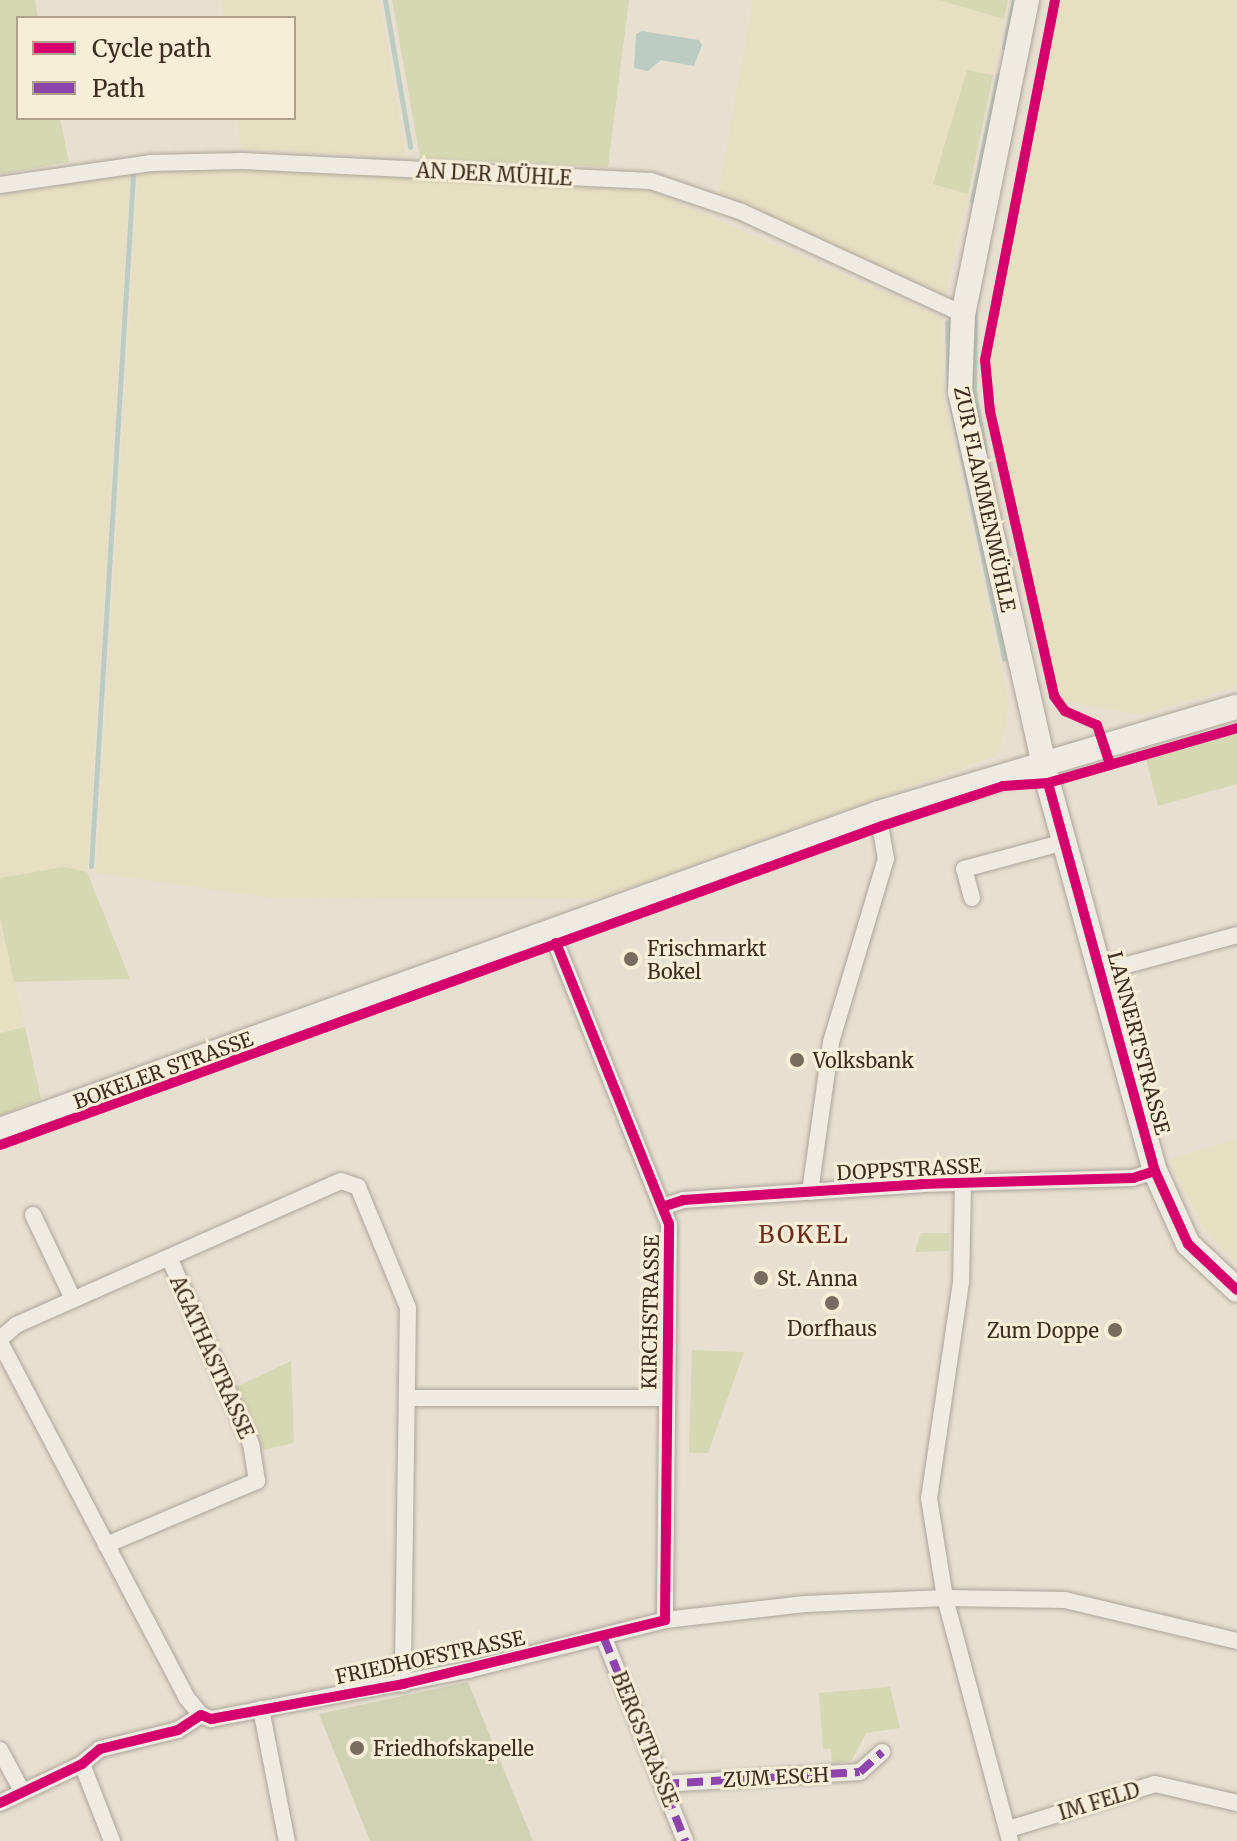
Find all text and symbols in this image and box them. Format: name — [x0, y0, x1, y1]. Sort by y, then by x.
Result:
legend — [16, 16, 296, 120]
text: Cycle path — [92, 33, 211, 64]
text: Path — [92, 73, 145, 104]
street label: AN DER MÜHLE — [416, 158, 572, 190]
street label: ZUR FLAMMENMÜHLE — [949, 384, 1021, 614]
place label: Frischmarkt Bokel — [647, 936, 767, 983]
street label: LANNERTSTRASSE — [1103, 949, 1175, 1137]
marker: Frischmarkt Bokel — [622, 950, 640, 968]
street label: BOKELER STRASSE — [70, 1026, 256, 1114]
place label: Volksbank — [813, 1048, 914, 1072]
marker: Volksbank — [788, 1051, 806, 1069]
street label: DOPPSTRASSE — [836, 1153, 982, 1185]
district label: BOKEL — [758, 1221, 850, 1249]
street label: KIRCHSTRASSE — [637, 1235, 663, 1389]
place label: St. Anna — [777, 1266, 858, 1290]
marker: St. Anna — [752, 1269, 770, 1287]
street label: AGATHASTRASSE — [165, 1272, 259, 1442]
marker: Dorfhaus — [823, 1294, 841, 1312]
place label: Dorfhaus — [787, 1316, 877, 1340]
place label: Zum Doppe — [987, 1318, 1099, 1342]
marker: Zum Doppe — [1106, 1321, 1124, 1339]
street label: FRIEDHOFSTRASSE — [333, 1625, 527, 1689]
street label: BERGSTRASSE — [607, 1668, 683, 1810]
place label: Friedhofskapelle — [373, 1736, 534, 1760]
marker: Friedhofskapelle — [348, 1739, 366, 1757]
street label: ZUM ESCH — [722, 1762, 830, 1792]
street label: IM FELD — [1055, 1777, 1143, 1825]

